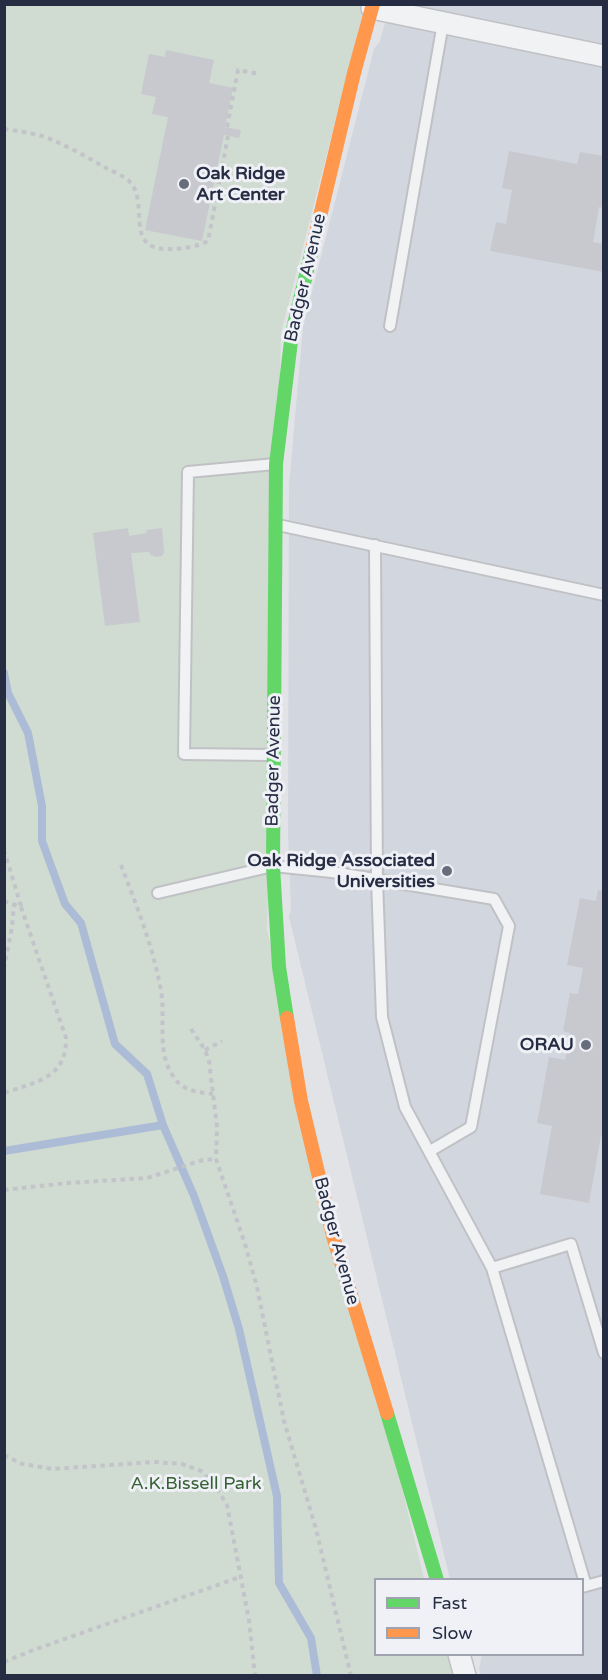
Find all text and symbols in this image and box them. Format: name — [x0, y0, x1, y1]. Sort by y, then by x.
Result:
place label: Oak Ridge Art Center — [196, 163, 285, 206]
marker: Oak Ridge Art Center — [177, 177, 191, 191]
street label: Badger Avenue — [281, 212, 331, 344]
street label: Badger Avenue — [262, 695, 286, 827]
place label: Oak Ridge Associated Universities — [247, 850, 435, 892]
marker: Oak Ridge Associated Universities — [440, 864, 454, 878]
place label: ORAU — [520, 1034, 574, 1056]
marker: ORAU — [579, 1038, 593, 1052]
street label: Badger Avenue — [309, 1175, 363, 1307]
park label: A.K.Bissell Park — [130, 1473, 262, 1495]
legend — [374, 1578, 584, 1656]
text: Fast — [432, 1592, 467, 1614]
text: Slow — [432, 1622, 473, 1644]

